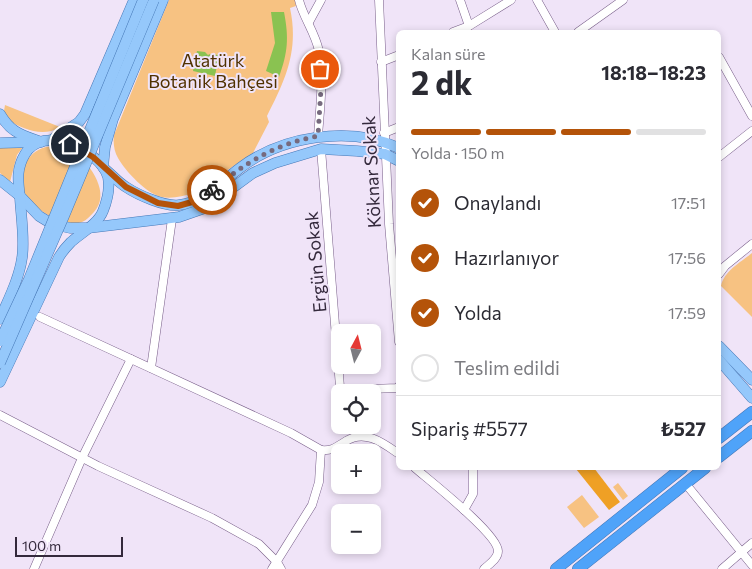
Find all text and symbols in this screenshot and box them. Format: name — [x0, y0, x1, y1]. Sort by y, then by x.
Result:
text: Kalan süre — [411, 44, 486, 63]
pin — [299, 48, 341, 90]
park label: Atatürk Botanik Bahçesi — [148, 49, 278, 92]
icon: bag — [306, 55, 334, 83]
text: 18:18–18:23 — [601, 61, 706, 84]
text: 2 dk — [411, 62, 472, 102]
street label: Köknar Sokak — [357, 115, 385, 229]
pin — [49, 123, 91, 165]
icon: home — [56, 130, 84, 158]
text: Yolda · 150 m — [411, 143, 505, 162]
courier — [187, 165, 237, 215]
icon: bike — [198, 176, 226, 204]
icon: check — [411, 189, 439, 217]
text: Onaylandı — [454, 191, 541, 214]
text: 17:51 — [671, 193, 706, 212]
street label: Ergün Sokak — [300, 210, 330, 314]
icon: check — [411, 244, 439, 272]
text: Hazırlanıyor — [454, 246, 559, 269]
text: 17:56 — [668, 248, 706, 267]
icon: check — [411, 299, 439, 327]
text: Yolda — [454, 301, 502, 324]
text: 17:59 — [668, 303, 706, 322]
north arrow — [331, 324, 381, 374]
map controls — [331, 324, 381, 554]
text: Teslim edildi — [454, 356, 560, 379]
button: locate — [331, 384, 381, 434]
text: Sipariş #5577 — [411, 417, 528, 440]
text: ₺527 — [660, 417, 706, 440]
button: + — [331, 444, 381, 494]
button: − — [331, 504, 381, 554]
scale bar — [15, 534, 122, 557]
text: 100 m — [22, 537, 61, 554]

